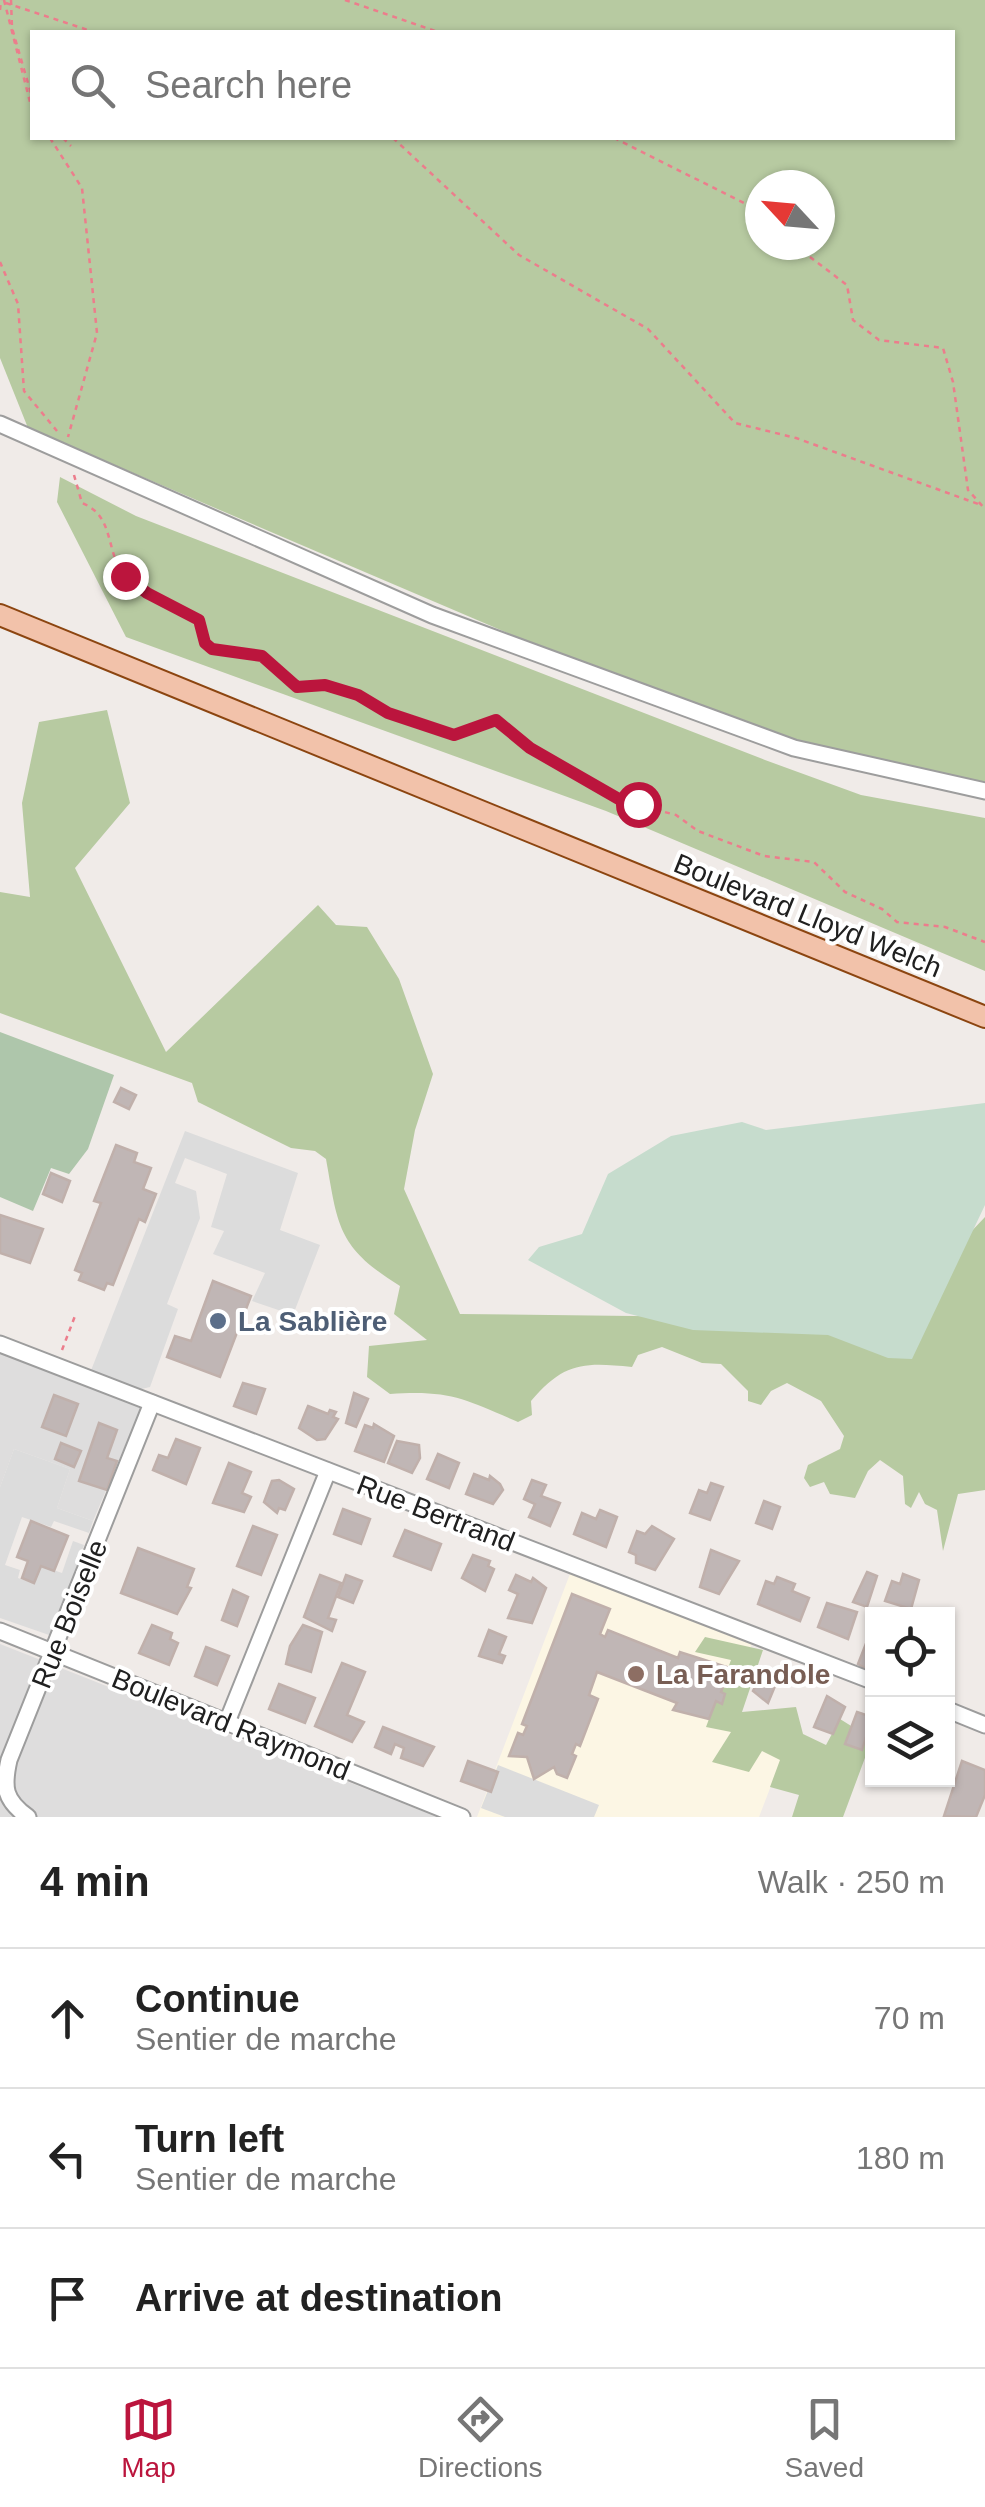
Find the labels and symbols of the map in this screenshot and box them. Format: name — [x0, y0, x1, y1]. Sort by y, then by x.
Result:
north arrow — [745, 170, 835, 260]
route end — [103, 554, 149, 600]
route start — [616, 782, 662, 828]
street label: Boulevard Lloyd Welch — [669, 848, 946, 983]
place label: La Sablière — [238, 1306, 387, 1337]
marker: La Sablière — [207, 1310, 229, 1332]
street label: Rue Bertrand — [353, 1469, 519, 1558]
street label: Rue Boiselle — [26, 1536, 113, 1693]
place label: La Farandole — [656, 1659, 830, 1690]
street label: Boulevard Raymond — [107, 1663, 354, 1786]
marker: La Farandole — [625, 1663, 647, 1685]

